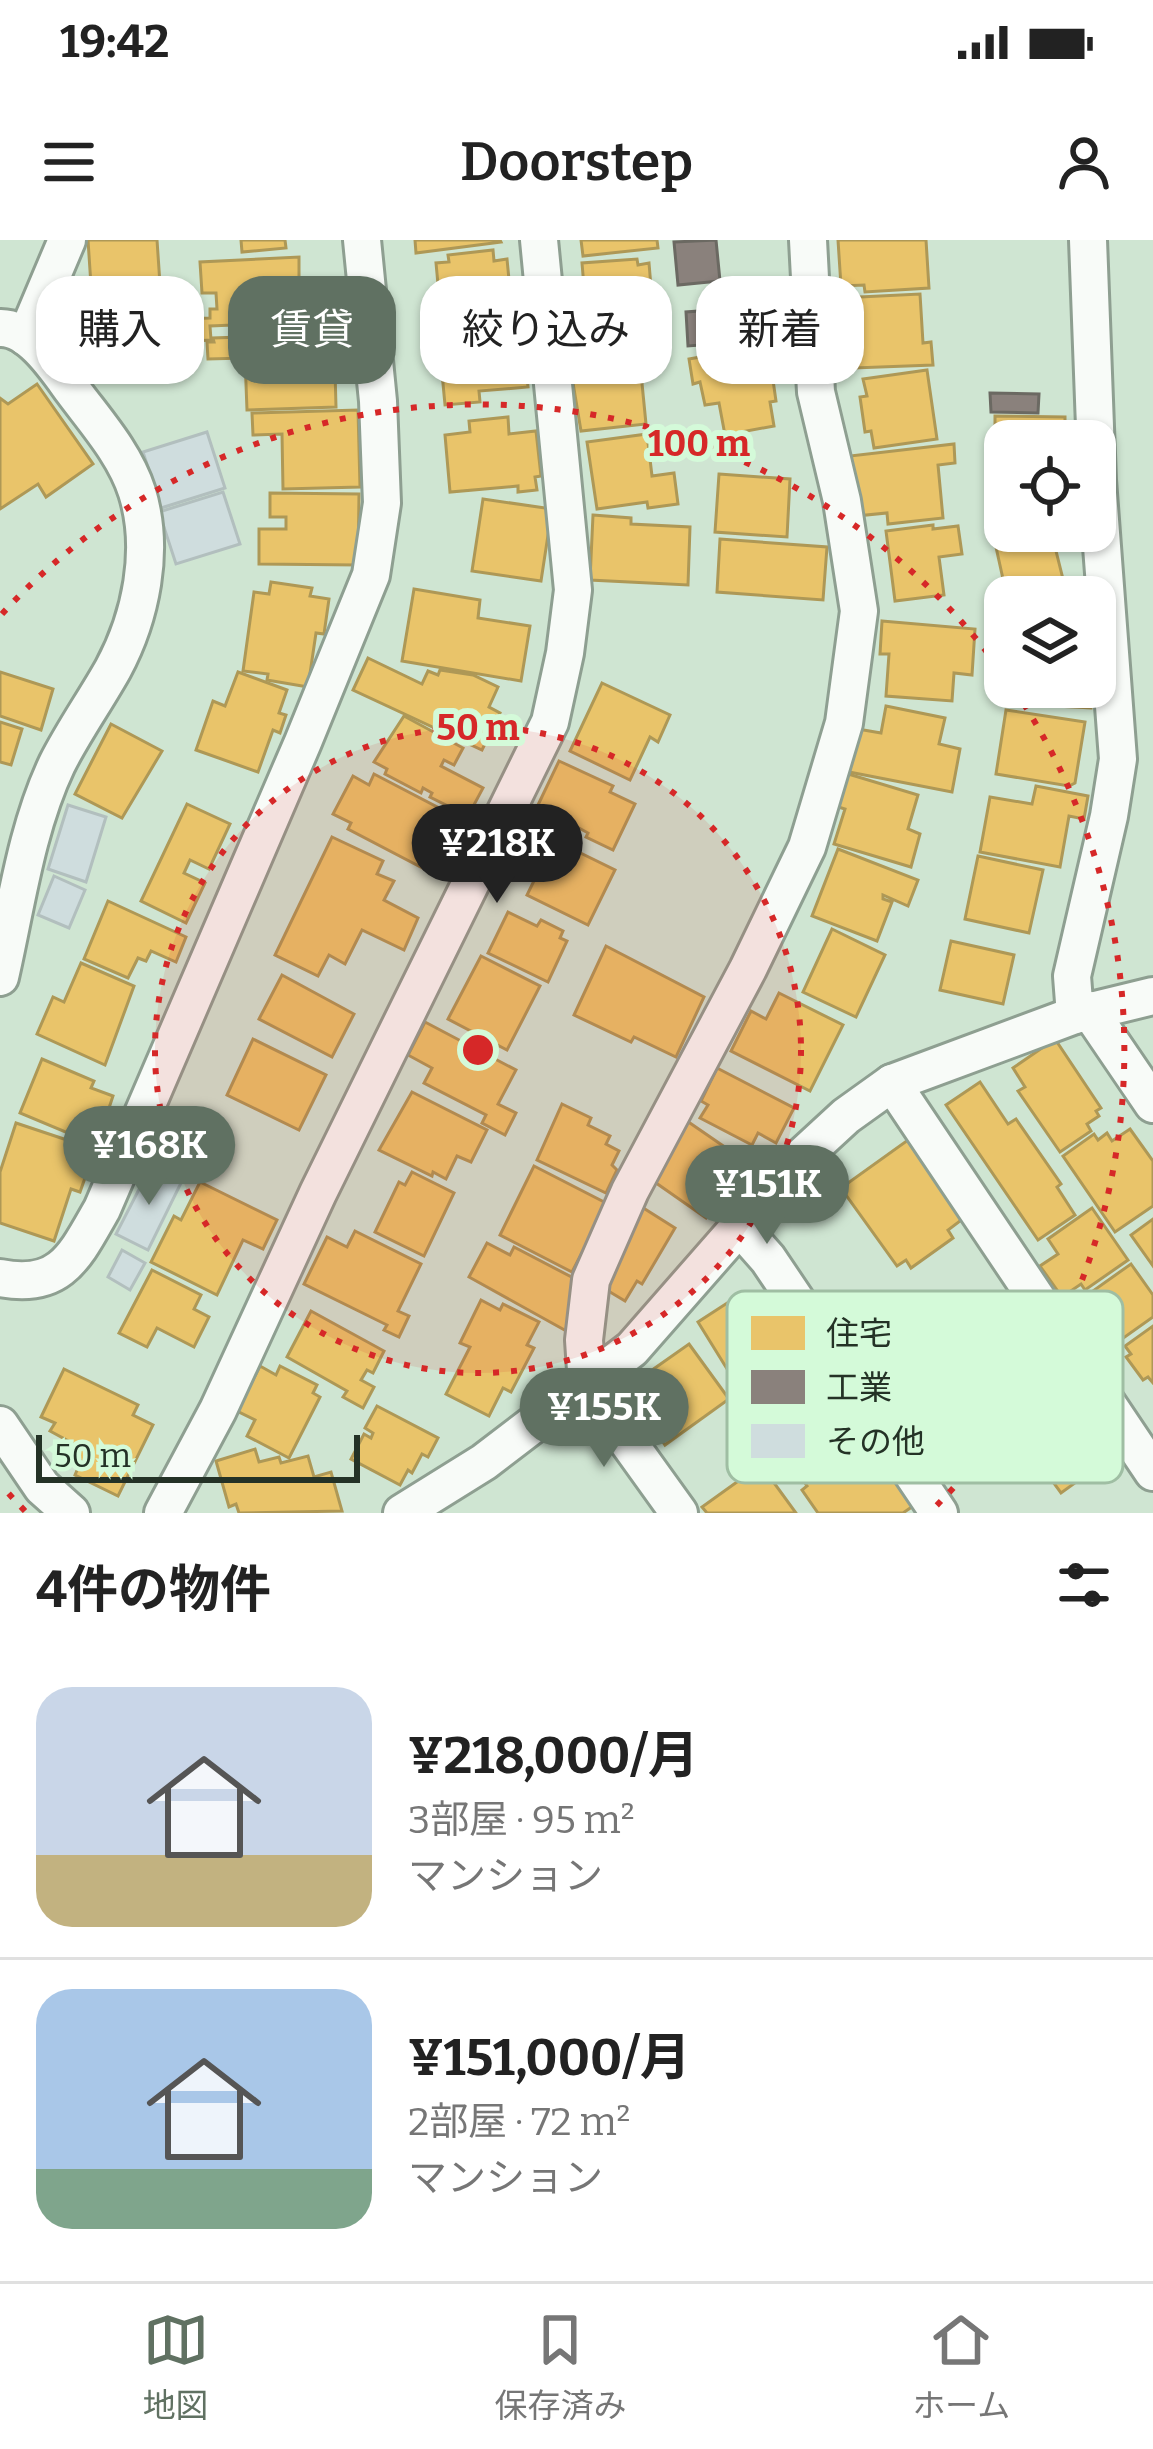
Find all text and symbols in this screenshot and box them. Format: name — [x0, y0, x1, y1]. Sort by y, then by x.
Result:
text: 19:42 — [60, 15, 169, 69]
icon: menu — [36, 129, 102, 195]
icon: person — [1051, 129, 1117, 195]
text: Doorstep — [460, 130, 693, 194]
chip: 購入 — [36, 276, 204, 384]
chip: 賃貸 — [228, 276, 396, 384]
chip: 絞り込み — [420, 276, 672, 384]
chip: 新着 — [696, 276, 864, 384]
map controls — [984, 420, 1116, 708]
button: locate — [984, 420, 1116, 552]
text: 100 m — [648, 422, 750, 466]
button: layers — [984, 576, 1116, 708]
text: 50 m — [436, 706, 520, 750]
pin: ¥218K — [413, 804, 581, 906]
text: ¥218K — [439, 820, 555, 866]
centre of rings — [457, 1029, 499, 1071]
pin: ¥168K — [65, 1106, 233, 1208]
text: ¥168K — [90, 1122, 208, 1168]
pin: ¥151K — [683, 1145, 851, 1247]
text: ¥151K — [712, 1161, 822, 1207]
legend — [727, 1291, 1123, 1483]
text: 住宅 — [826, 1314, 892, 1354]
pin: ¥155K — [520, 1368, 688, 1470]
text: 工業 — [826, 1368, 892, 1408]
text: ¥155K — [547, 1384, 661, 1430]
text: その他 — [826, 1422, 925, 1462]
scale bar — [36, 1429, 360, 1482]
text: 50 m — [54, 1436, 131, 1476]
icon: filters — [1051, 1552, 1117, 1618]
text: 4件の物件 — [36, 1559, 271, 1621]
text: ¥218,000/月 — [408, 1725, 699, 1787]
icon: home — [132, 1735, 276, 1879]
text: 3部屋 · 95 m² — [408, 1797, 635, 1843]
text: マンション — [408, 1853, 603, 1899]
text: ¥151,000/月 — [408, 2027, 691, 2089]
icon: home — [132, 2037, 276, 2181]
text: 2部屋 · 72 m² — [408, 2099, 630, 2145]
text: マンション — [408, 2155, 603, 2201]
tab: 地図 — [143, 2307, 209, 2427]
tab: 保存済み — [494, 2307, 626, 2427]
tab: ホーム — [912, 2307, 1010, 2427]

